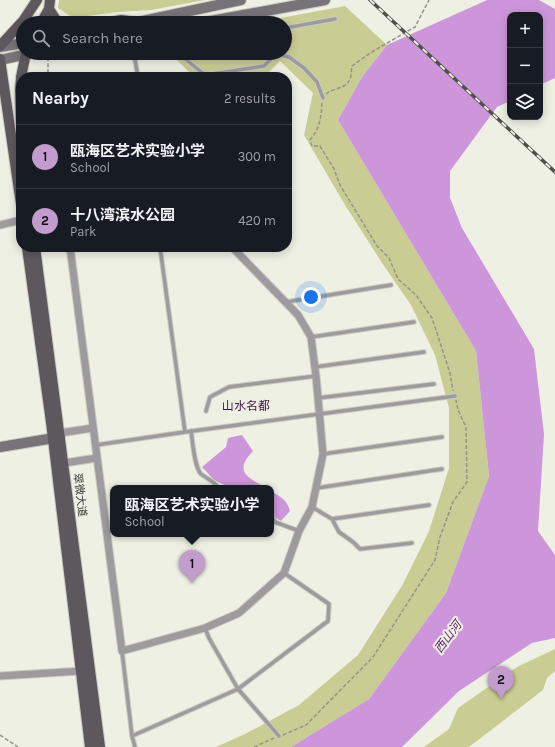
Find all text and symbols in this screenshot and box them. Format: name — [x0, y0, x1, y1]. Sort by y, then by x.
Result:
map controls — [507, 12, 543, 120]
button: + — [507, 12, 543, 48]
search box — [16, 16, 292, 60]
icon: search — [30, 27, 52, 49]
text: Search here — [62, 29, 143, 47]
button: − — [507, 48, 543, 84]
button: layers — [507, 84, 543, 120]
text: Nearby — [32, 88, 89, 108]
text: 2 results — [224, 91, 276, 106]
text: 瓯海区艺术实验小学 — [70, 142, 205, 160]
text: 1 — [43, 149, 47, 164]
text: 300 m — [238, 149, 276, 164]
text: School — [70, 160, 110, 175]
text: 十八湾滨水公园 — [70, 206, 175, 224]
text: 2 — [41, 213, 49, 228]
text: 420 m — [238, 213, 276, 228]
text: Park — [70, 224, 96, 239]
your location — [301, 287, 321, 307]
district label: 山水名都 — [222, 399, 270, 413]
street label: 翠微大道 — [71, 472, 89, 518]
popup — [110, 485, 274, 537]
text: 瓯海区艺术实验小学 — [124, 496, 260, 514]
text: School — [124, 514, 165, 529]
pin: 1 — [179, 550, 205, 583]
water label: 西山河 — [432, 617, 466, 656]
pin: 2 — [488, 666, 514, 699]

